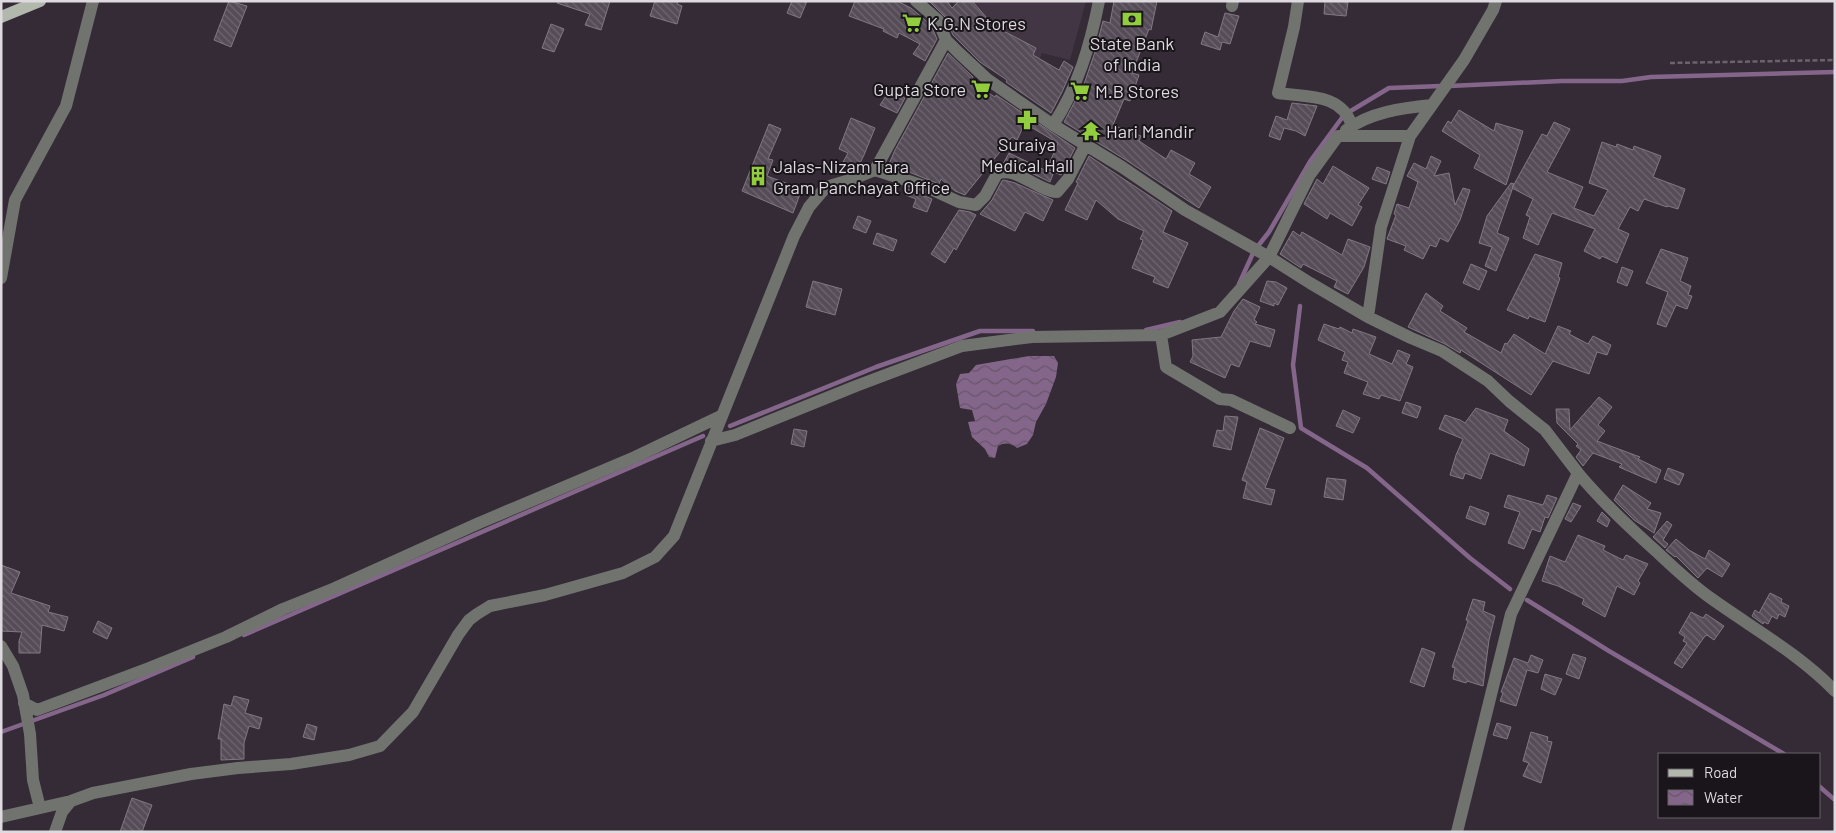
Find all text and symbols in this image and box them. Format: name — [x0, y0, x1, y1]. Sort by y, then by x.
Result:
bank icon: State Bank of India — [1121, 8, 1143, 30]
supermarket icon: K.G.N Stores — [901, 12, 923, 34]
place label: K.G.N Stores — [927, 12, 1026, 34]
place label: State Bank of India — [1090, 32, 1174, 75]
place label: Gupta Store — [873, 78, 966, 100]
supermarket icon: Gupta Store — [970, 78, 992, 100]
supermarket icon: M.B Stores — [1069, 80, 1091, 102]
place label: M.B Stores — [1095, 80, 1179, 102]
pharmacy icon: Suraiya Medical Hall — [1016, 109, 1038, 131]
temple icon: Hari Mandir — [1080, 120, 1102, 142]
place label: Hari Mandir — [1106, 120, 1195, 142]
place label: Suraiya Medical Hall — [981, 133, 1073, 176]
place label: Jalas-Nizam Tara Gram Panchayat Office — [773, 155, 950, 198]
building icon: Jalas-Nizam Tara Gram Panchayat Office — [747, 165, 769, 187]
legend — [1658, 753, 1821, 818]
text: Road — [1704, 763, 1737, 781]
text: Water — [1704, 788, 1743, 806]

